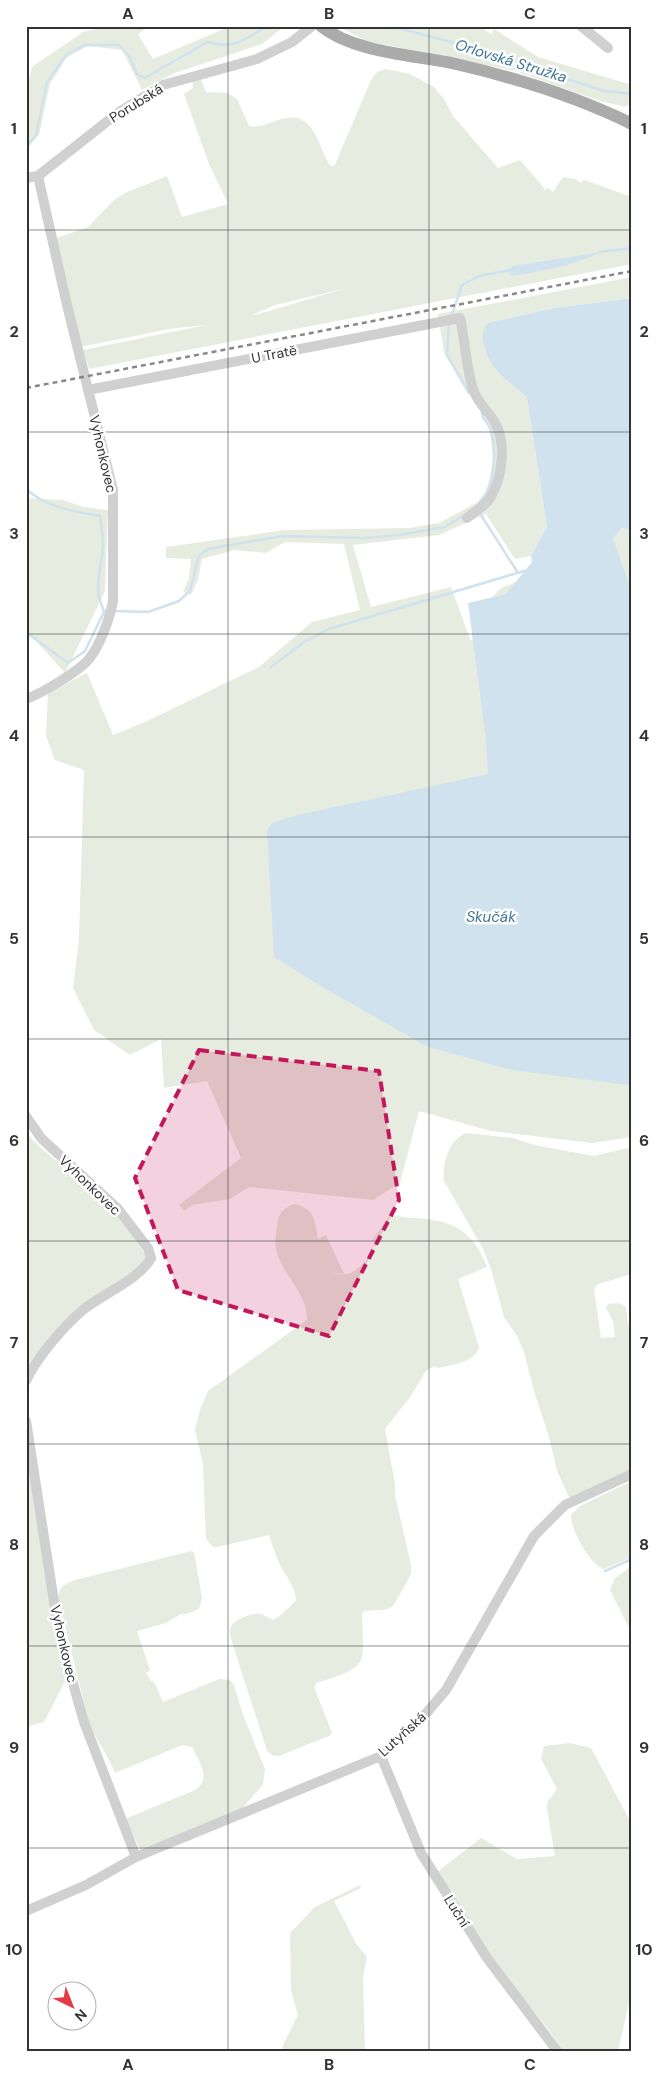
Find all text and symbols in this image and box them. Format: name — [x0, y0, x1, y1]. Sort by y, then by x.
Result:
text: A — [122, 3, 134, 24]
text: B — [324, 3, 334, 24]
text: C — [524, 3, 536, 24]
water label: Orlovská Stružka — [453, 35, 569, 87]
street label: Porubská — [106, 80, 166, 126]
text: 1 — [11, 118, 17, 139]
text: 1 — [641, 118, 647, 139]
text: 2 — [9, 321, 19, 342]
text: 2 — [639, 321, 649, 342]
street label: U Tratě — [250, 341, 298, 367]
street label: Vyhonkovec — [85, 413, 121, 495]
text: 3 — [9, 523, 19, 544]
text: 3 — [639, 523, 649, 544]
text: 4 — [9, 725, 19, 746]
text: 4 — [639, 725, 649, 746]
water label: Skučák — [466, 907, 516, 927]
text: 5 — [9, 928, 19, 949]
text: 5 — [639, 928, 649, 949]
text: 6 — [9, 1130, 19, 1151]
text: 6 — [639, 1130, 649, 1151]
street label: Vyhonkovec — [55, 1151, 125, 1219]
text: 7 — [10, 1332, 19, 1353]
text: 7 — [640, 1332, 649, 1353]
text: 8 — [9, 1534, 19, 1555]
text: 8 — [639, 1534, 649, 1555]
street label: Vyhonkovec — [46, 1603, 82, 1685]
street label: Lutyňská — [374, 1708, 430, 1760]
text: 9 — [9, 1737, 19, 1758]
text: 9 — [639, 1737, 649, 1758]
street label: Luční — [440, 1892, 474, 1931]
text: 10 — [5, 1939, 23, 1960]
text: 10 — [635, 1939, 653, 1960]
north arrow — [48, 1980, 98, 2030]
text: N — [71, 2005, 91, 2026]
text: A — [122, 2054, 134, 2075]
text: B — [324, 2054, 334, 2075]
text: C — [524, 2054, 536, 2075]

